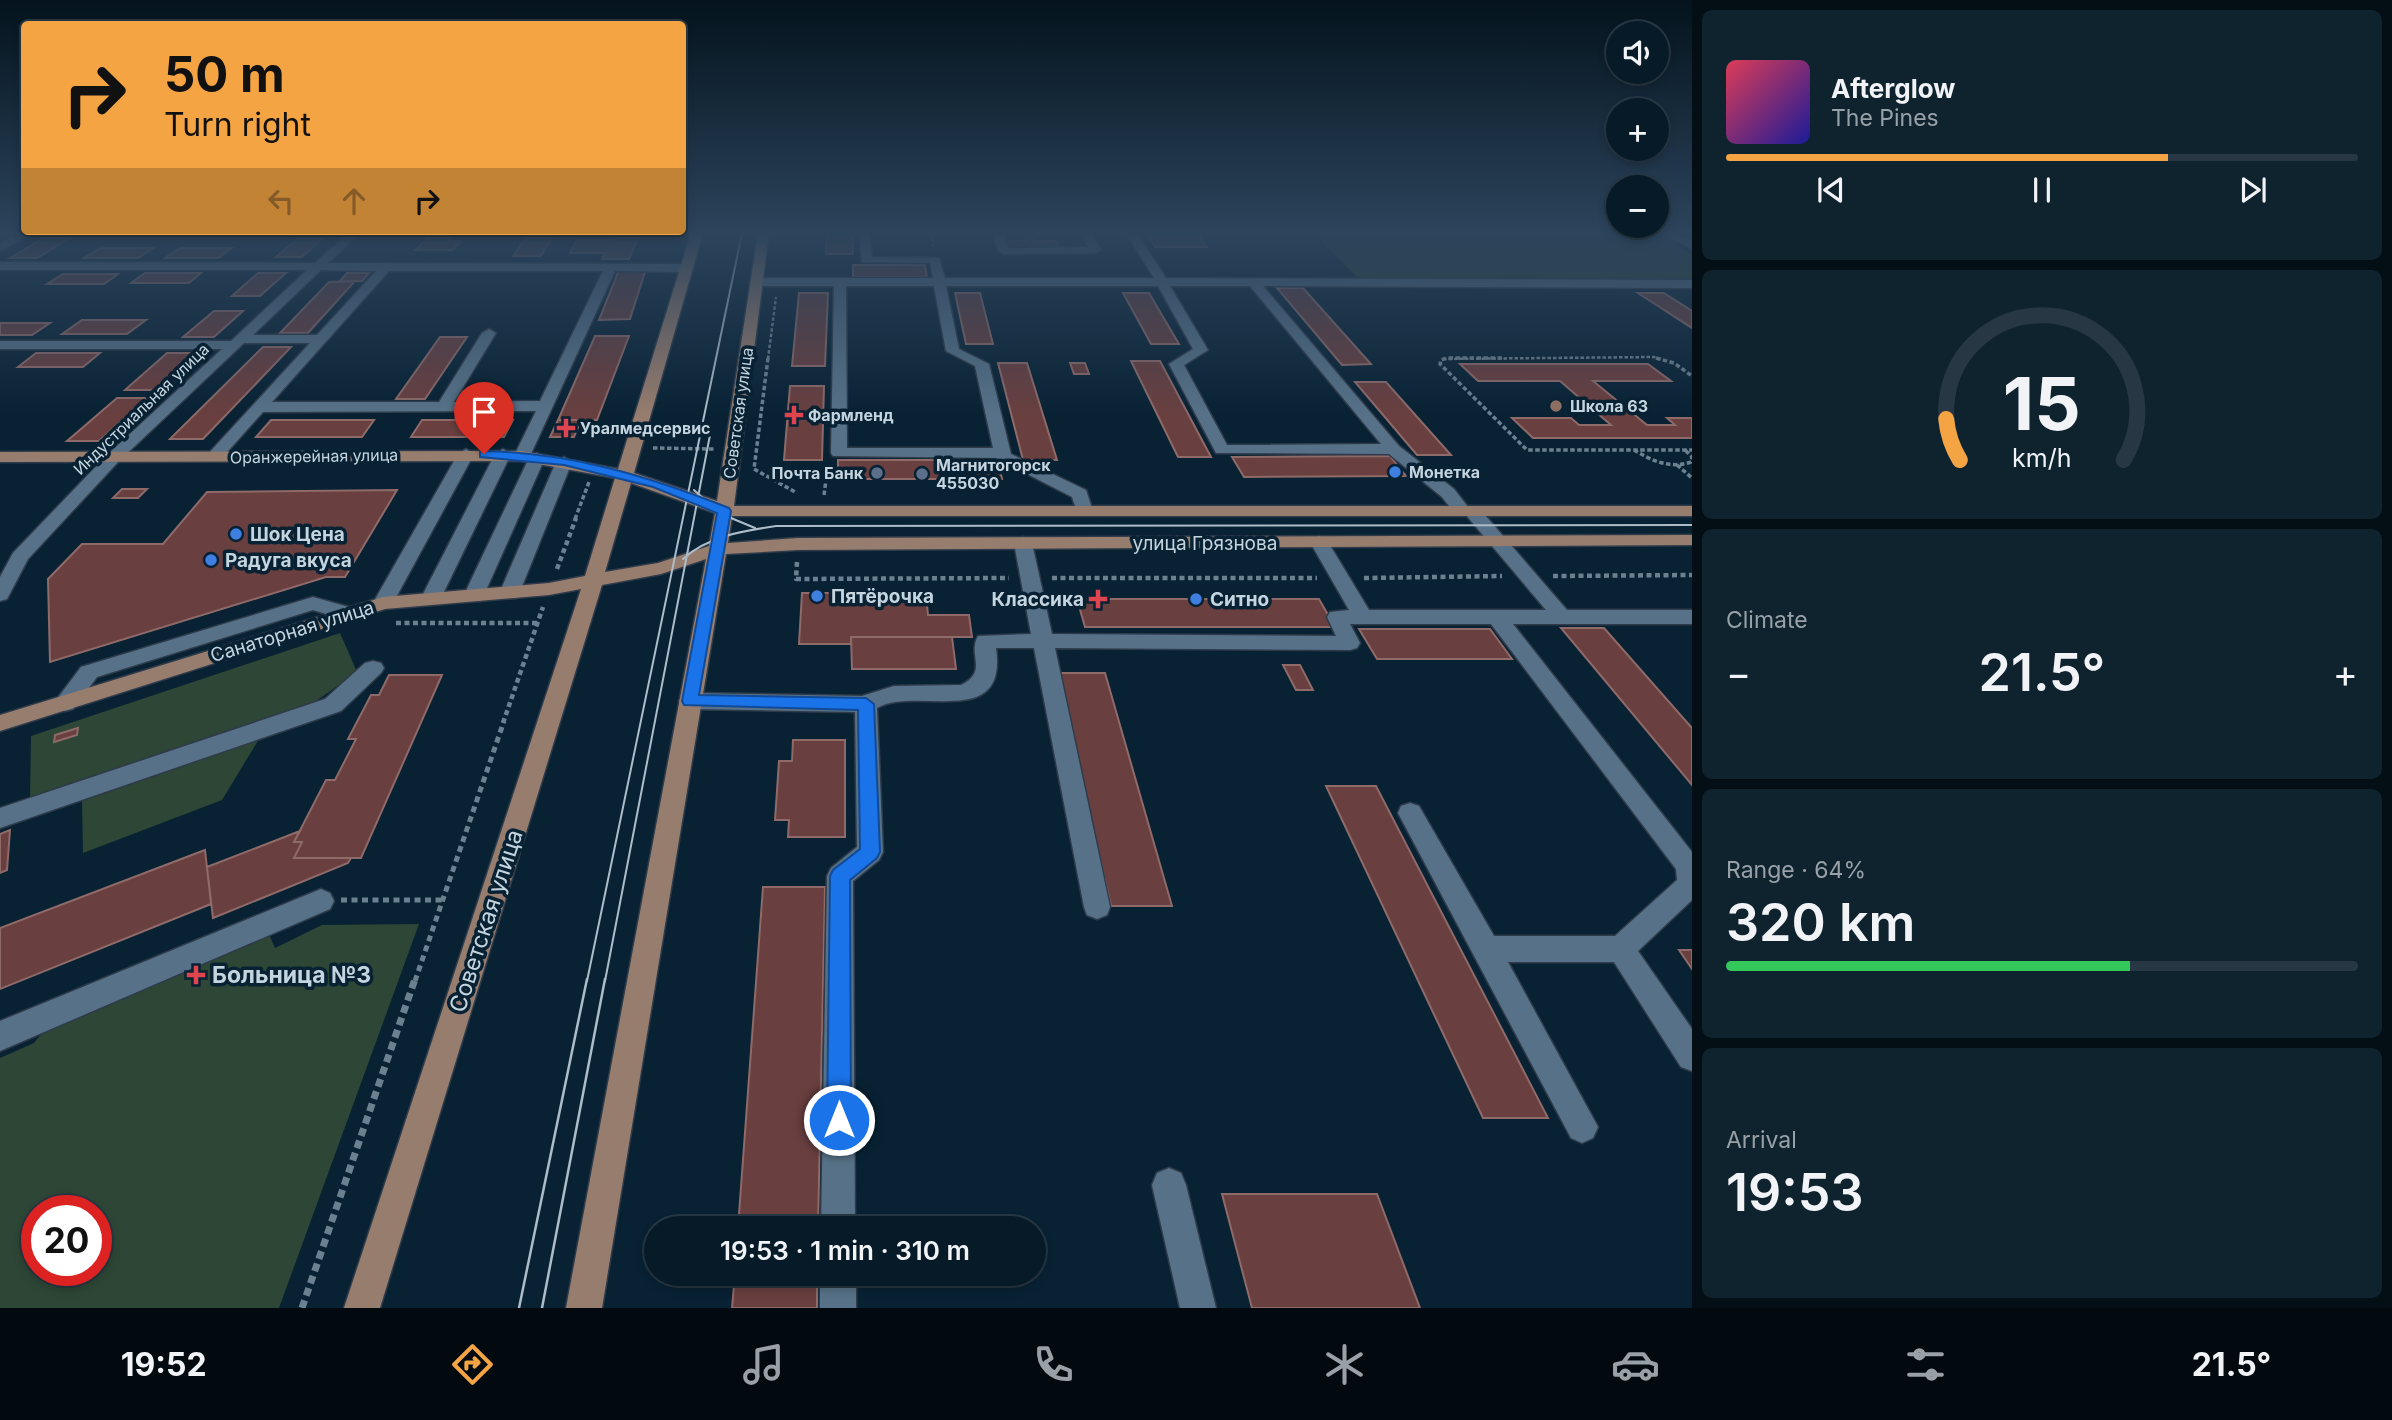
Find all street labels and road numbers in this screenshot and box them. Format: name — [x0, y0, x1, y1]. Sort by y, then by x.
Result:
street label: Индустриальная улица — [69, 339, 213, 479]
street label: Советская улица — [719, 346, 757, 480]
street label: Оранжерейная улица — [230, 445, 398, 467]
street label: улица Грязнова — [1133, 532, 1277, 555]
street label: Санаторная улица — [208, 596, 377, 667]
street label: Советская улица — [443, 826, 529, 1016]

